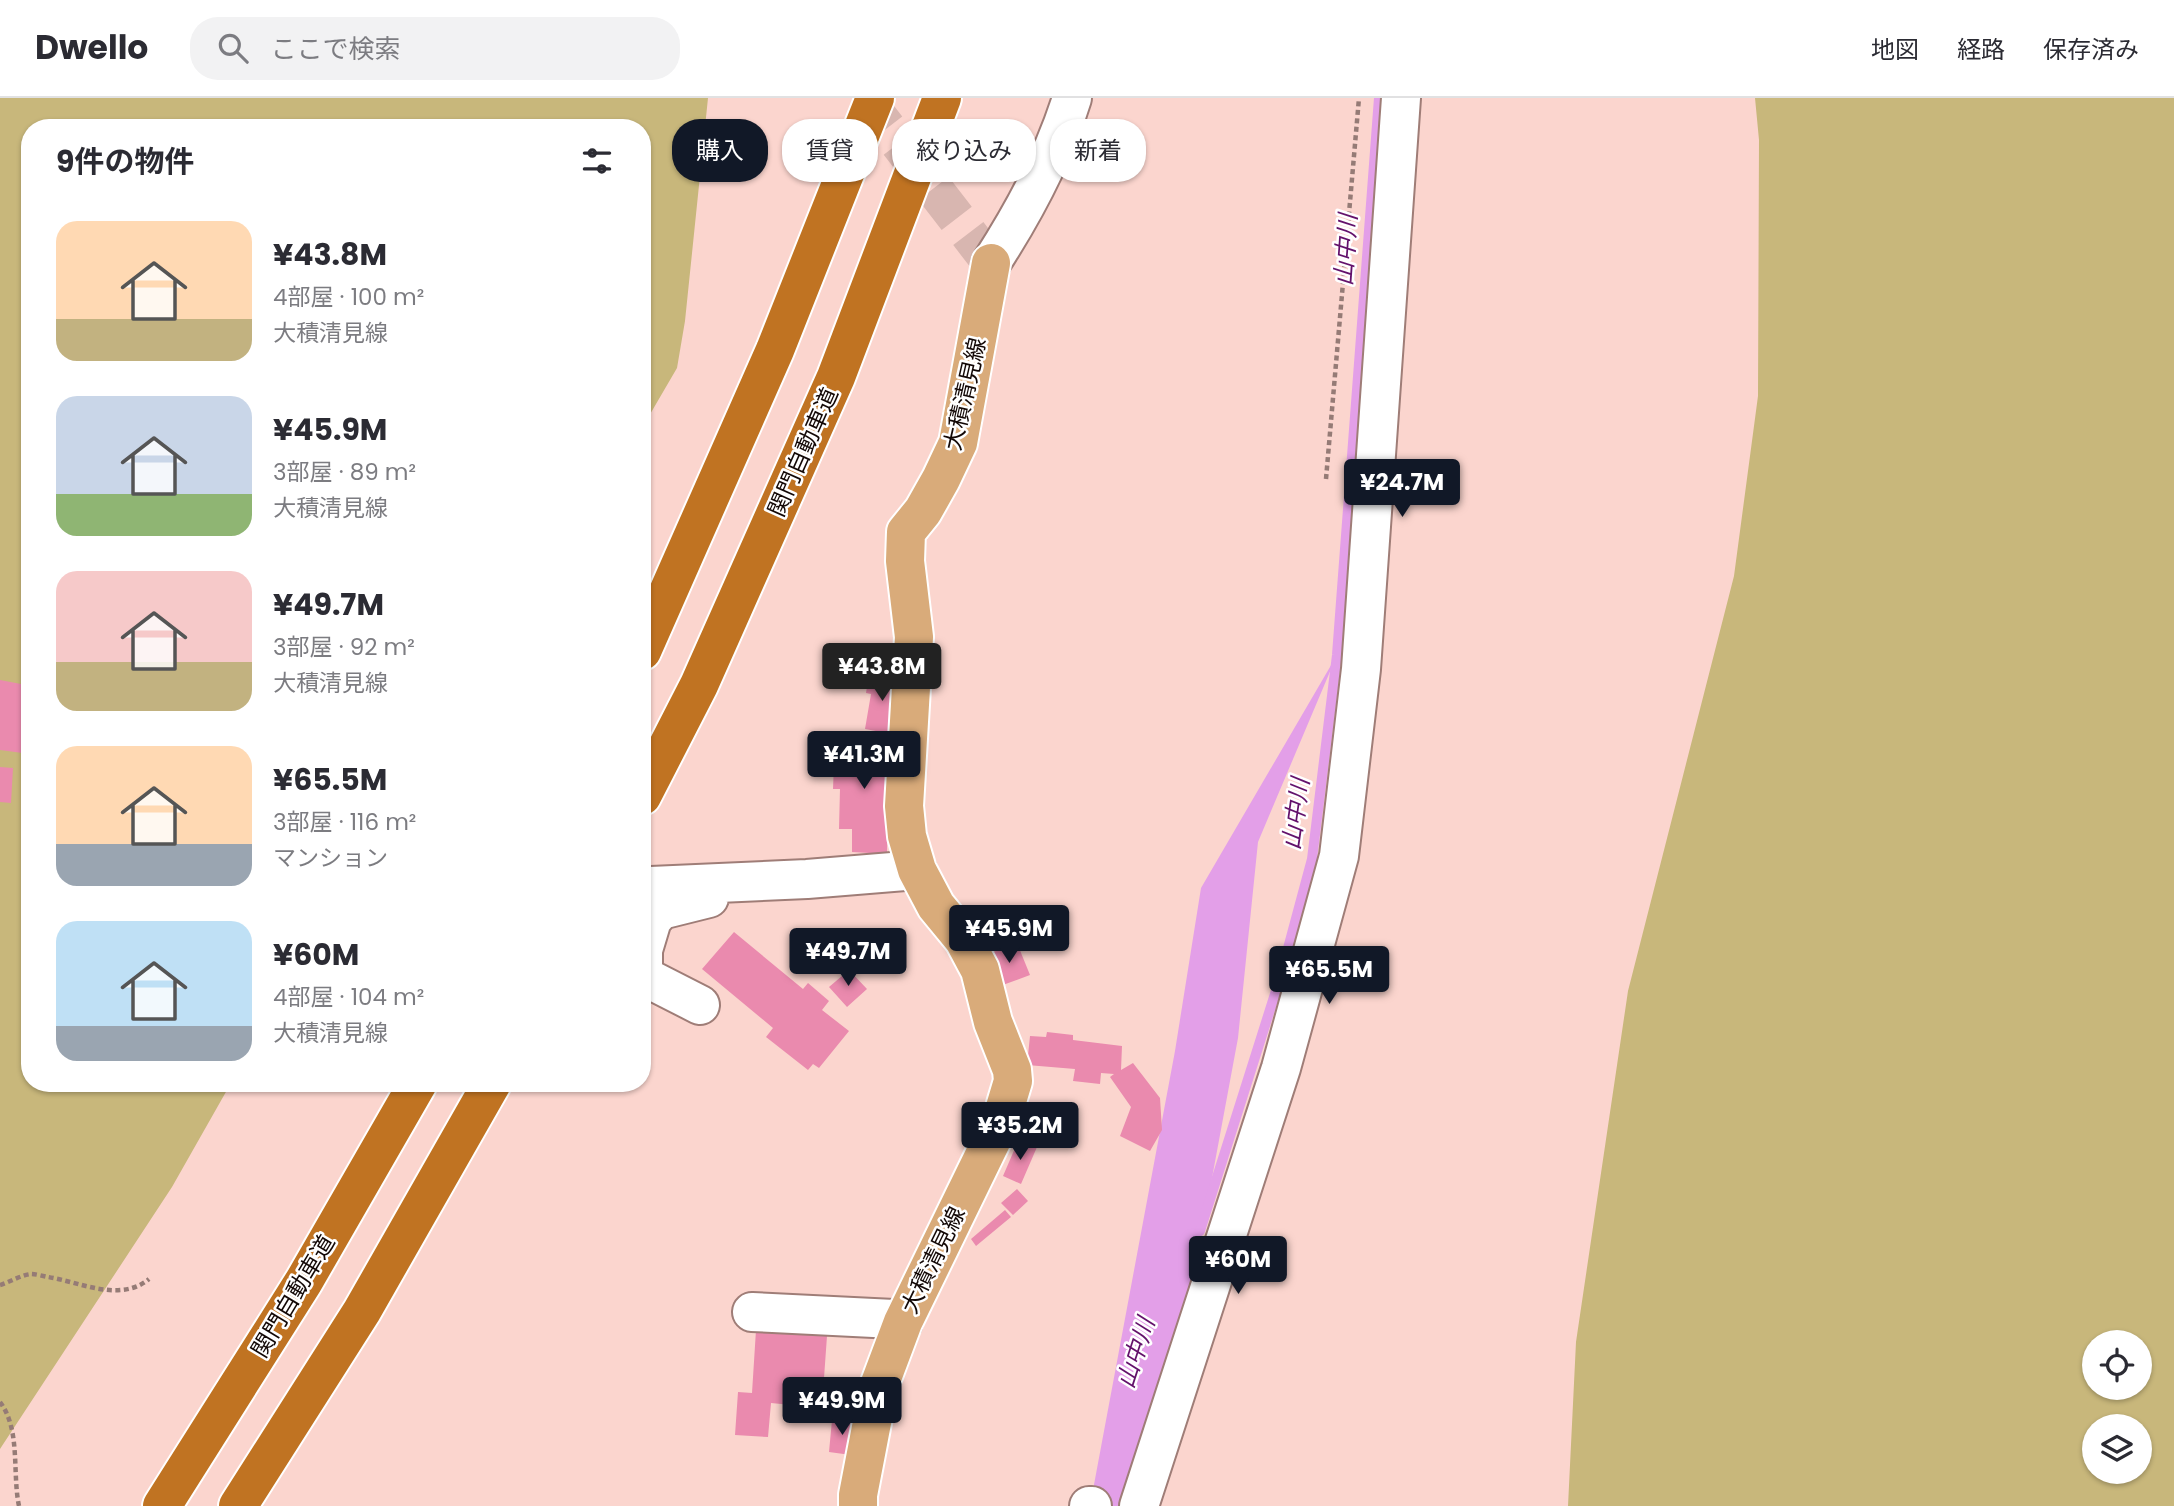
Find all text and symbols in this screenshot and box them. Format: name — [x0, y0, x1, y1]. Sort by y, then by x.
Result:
search box — [190, 17, 680, 80]
text: Dwello — [35, 24, 148, 71]
icon: search — [214, 29, 252, 67]
text: ここで検索 — [270, 31, 400, 67]
text: 地図 — [1871, 33, 1919, 66]
text: 経路 — [1957, 33, 2005, 66]
text: 保存済み — [2043, 33, 2139, 66]
chip: 購入 — [672, 119, 768, 182]
chip: 賃貸 — [782, 119, 878, 182]
chip: 絞り込み — [892, 119, 1036, 182]
chip: 新着 — [1050, 119, 1146, 182]
text: 9件の物件 — [56, 140, 194, 183]
icon: filters — [578, 142, 616, 180]
water label: 山中川 — [1327, 210, 1365, 287]
text: ¥43.8M — [273, 233, 387, 276]
icon: home — [112, 249, 196, 333]
text: 4部屋 · 100 m² — [273, 281, 424, 313]
text: 大積清見線 — [273, 317, 388, 349]
street label: 大積清見線 — [936, 334, 994, 454]
street label: 関門自動車道 — [760, 382, 846, 522]
text: ¥45.9M — [273, 408, 387, 451]
icon: home — [112, 424, 196, 508]
text: 3部屋 · 89 m² — [273, 456, 416, 488]
pin: ¥24.7M — [1345, 460, 1459, 519]
text: ¥24.7M — [1360, 466, 1444, 498]
text: 大積清見線 — [273, 492, 388, 524]
text: ¥49.7M — [273, 583, 384, 626]
icon: home — [112, 599, 196, 683]
text: 3部屋 · 92 m² — [273, 631, 415, 663]
pin: ¥43.8M — [825, 644, 939, 703]
text: ¥43.8M — [838, 650, 926, 682]
text: 大積清見線 — [273, 667, 388, 699]
pin: ¥41.3M — [807, 732, 921, 791]
text: ¥41.3M — [823, 738, 905, 770]
text: ¥65.5M — [273, 758, 387, 801]
water label: 山中川 — [1274, 773, 1317, 852]
icon: home — [112, 774, 196, 858]
text: 3部屋 · 116 m² — [273, 806, 416, 838]
text: マンション — [273, 842, 388, 874]
pin: ¥45.9M — [952, 906, 1066, 965]
text: ¥45.9M — [965, 912, 1053, 944]
pin: ¥49.7M — [791, 928, 905, 988]
text: ¥60M — [273, 933, 359, 976]
text: ¥49.7M — [805, 935, 891, 967]
pin: ¥65.5M — [1272, 946, 1386, 1006]
icon: home — [112, 949, 196, 1033]
text: ¥65.5M — [1285, 953, 1373, 985]
text: 4部屋 · 104 m² — [273, 981, 424, 1013]
text: 大積清見線 — [273, 1017, 388, 1049]
pin: ¥35.2M — [963, 1102, 1077, 1162]
text: ¥35.2M — [977, 1109, 1063, 1141]
street label: 大積清見線 — [893, 1201, 973, 1319]
street label: 関門自動車道 — [244, 1229, 342, 1363]
pin: ¥60M — [1197, 1236, 1279, 1296]
text: ¥60M — [1205, 1243, 1271, 1275]
water label: 山中川 — [1109, 1311, 1163, 1392]
map controls — [2082, 1330, 2152, 1484]
button: locate — [2082, 1330, 2152, 1400]
pin: ¥49.9M — [785, 1378, 899, 1437]
text: ¥49.9M — [799, 1384, 885, 1416]
button: layers — [2082, 1414, 2152, 1484]

